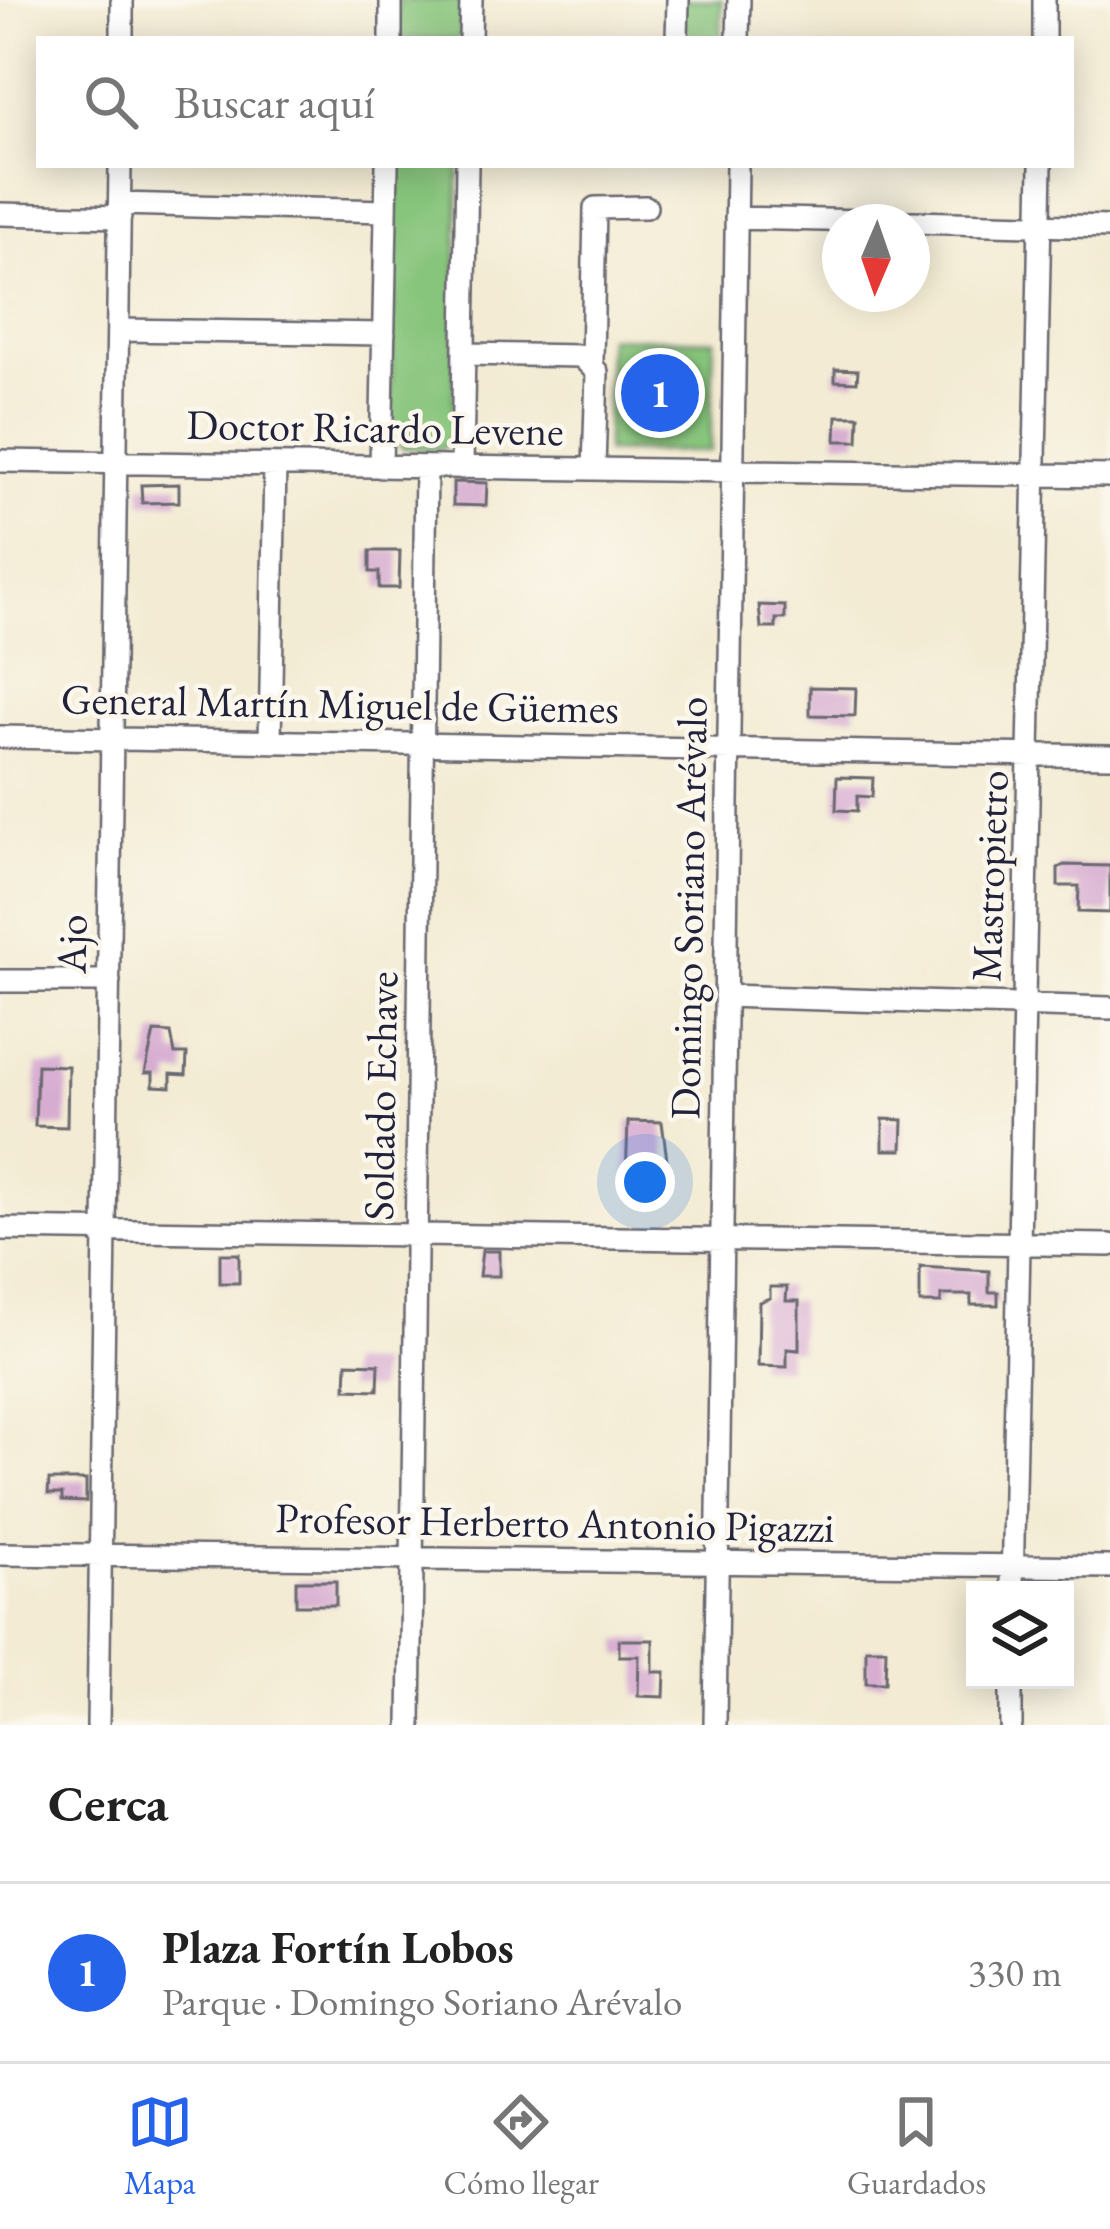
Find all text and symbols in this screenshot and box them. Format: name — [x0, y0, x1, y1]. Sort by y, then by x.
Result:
search box — [36, 36, 1074, 168]
icon: search — [78, 69, 144, 135]
text: Buscar aquí — [174, 73, 374, 131]
north arrow — [822, 204, 930, 312]
pin: 1 — [621, 348, 699, 438]
street label: Doctor Ricardo Levene — [186, 397, 564, 458]
street label: General Martín Miguel de Güemes — [61, 671, 619, 736]
street label: Domingo Soriano Arévalo — [657, 696, 720, 1120]
street label: Mastropietro — [958, 769, 1021, 983]
street label: Ajo — [43, 914, 100, 975]
street label: Soldado Echave — [351, 971, 410, 1221]
your location — [615, 1152, 675, 1212]
street label: Profesor Herberto Antonio Pigazzi — [275, 1490, 835, 1555]
map controls — [966, 1581, 1074, 1689]
button: layers — [966, 1581, 1074, 1689]
text: Cerca — [48, 1770, 168, 1836]
text: Plaza Fortín Lobos — [162, 1918, 514, 1976]
text: 1 — [77, 1947, 97, 1998]
text: 330 m — [968, 1947, 1062, 1998]
text: Parque · Domingo Soriano Arévalo — [162, 1976, 682, 2027]
tab: Mapa — [124, 2089, 196, 2204]
tab: Cómo llegar — [444, 2089, 599, 2204]
tab: Guardados — [847, 2089, 986, 2204]

